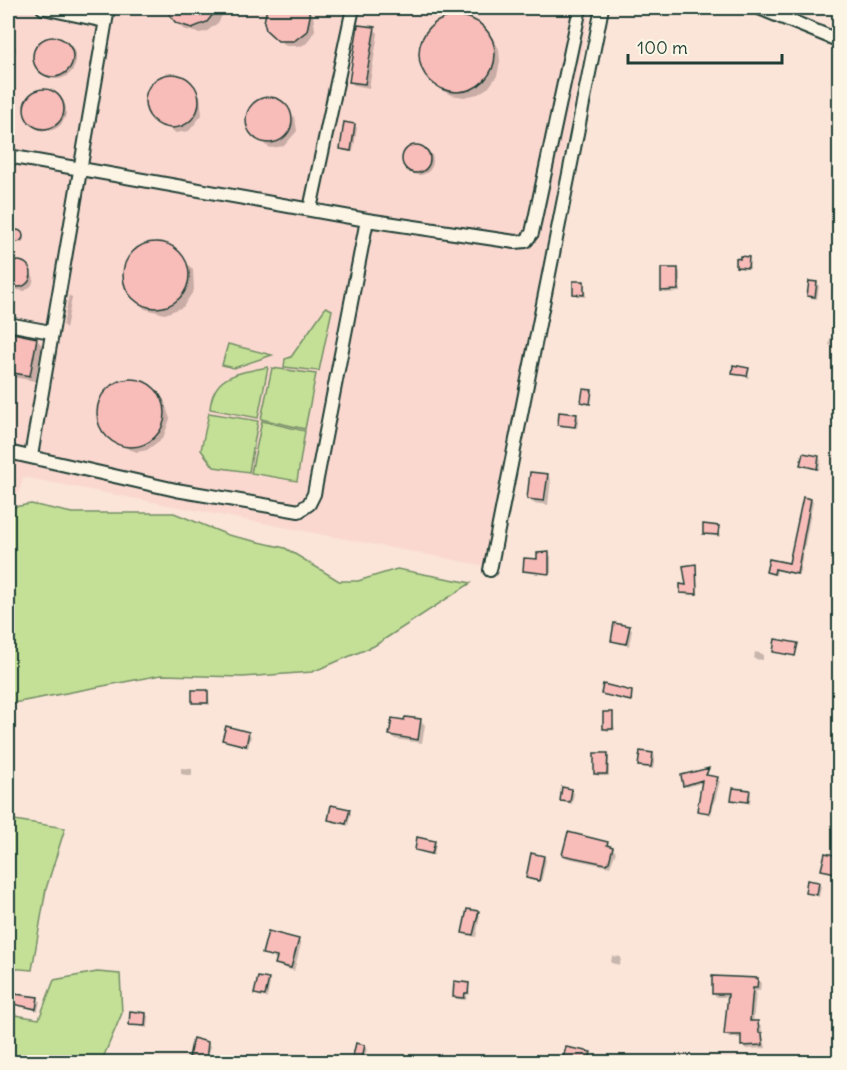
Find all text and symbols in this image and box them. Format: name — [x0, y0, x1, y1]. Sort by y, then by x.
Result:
scale bar — [628, 27, 782, 65]
text: 100 m — [637, 36, 688, 59]

